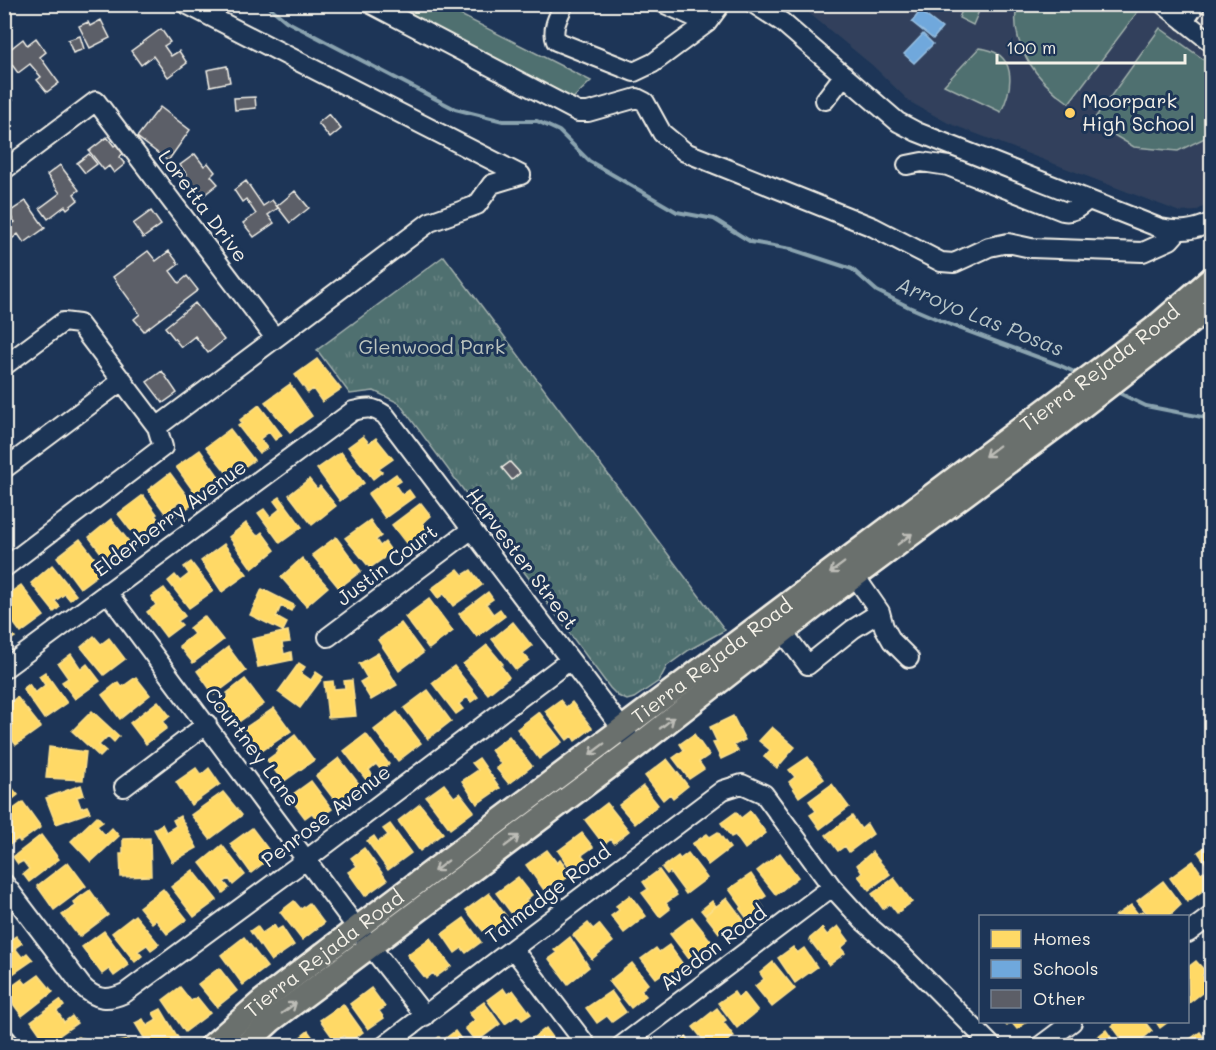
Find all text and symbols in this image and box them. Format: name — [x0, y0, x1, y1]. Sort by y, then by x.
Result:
scale bar — [997, 27, 1184, 65]
text: 100 m — [1006, 35, 1056, 59]
place label: Moorpark High School — [1082, 87, 1195, 136]
marker: Moorpark High School — [1063, 106, 1077, 120]
street label: Loretta Drive — [153, 144, 255, 267]
water label: Arroyo Las Posas — [893, 270, 1068, 361]
street label: Tierra Rejada Road — [1014, 298, 1184, 437]
park label: Glenwood Park — [359, 333, 505, 359]
one-way arrow — [985, 444, 1001, 457]
street label: Elderberry Avenue — [88, 453, 251, 581]
street label: Harvester Street — [461, 482, 585, 634]
street label: Justin Court — [331, 518, 442, 611]
one-way arrow — [896, 533, 912, 546]
one-way arrow — [829, 562, 845, 575]
street label: Tierra Rejada Road — [626, 591, 797, 729]
street label: Courtney Lane — [199, 682, 306, 811]
one-way arrow — [659, 716, 675, 729]
one-way arrow — [590, 743, 606, 755]
street label: Penrose Avenue — [256, 758, 395, 872]
one-way arrow — [504, 834, 520, 847]
street label: Talmadge Road — [480, 838, 615, 949]
one-way arrow — [433, 859, 449, 872]
street label: Tierra Rejada Road — [238, 883, 408, 1023]
street label: Avedon Road — [654, 899, 771, 996]
legend — [979, 915, 1189, 1023]
text: Homes — [1033, 926, 1091, 950]
text: Schools — [1033, 956, 1098, 980]
text: Other — [1033, 986, 1086, 1010]
one-way arrow — [280, 1002, 296, 1014]

